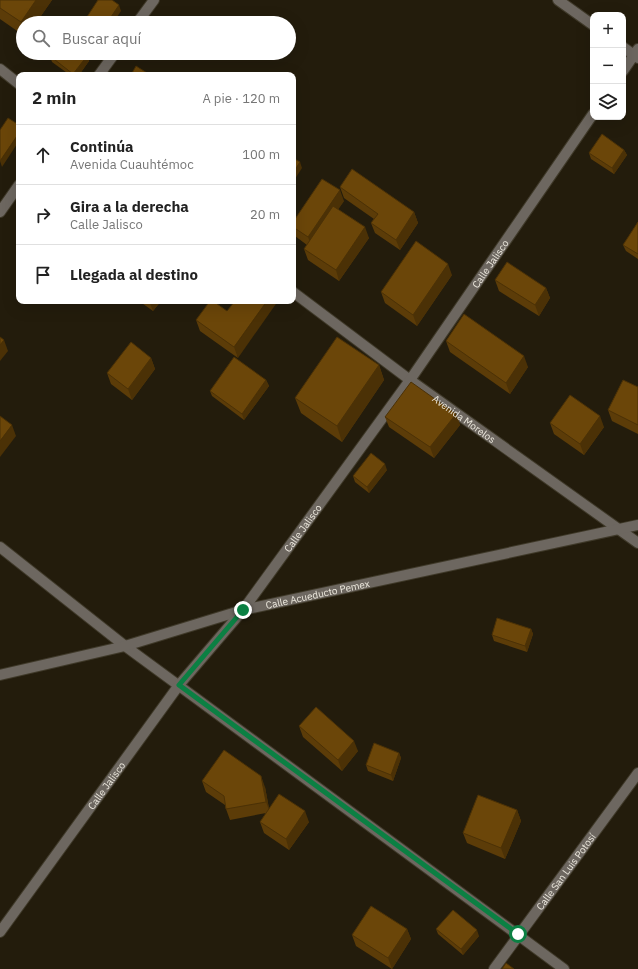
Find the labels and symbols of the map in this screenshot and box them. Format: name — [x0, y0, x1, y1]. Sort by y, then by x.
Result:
street label: Calle Jalisco — [469, 237, 511, 290]
street label: Avenida Morelos — [430, 392, 498, 446]
street label: Calle Jalisco — [281, 501, 324, 554]
street label: Calle Acueducto Pemex — [264, 576, 371, 611]
route end — [234, 601, 252, 619]
street label: Calle Jalisco — [85, 759, 128, 812]
street label: Calle San Luis Potosí — [533, 830, 599, 913]
route start — [509, 925, 527, 943]

